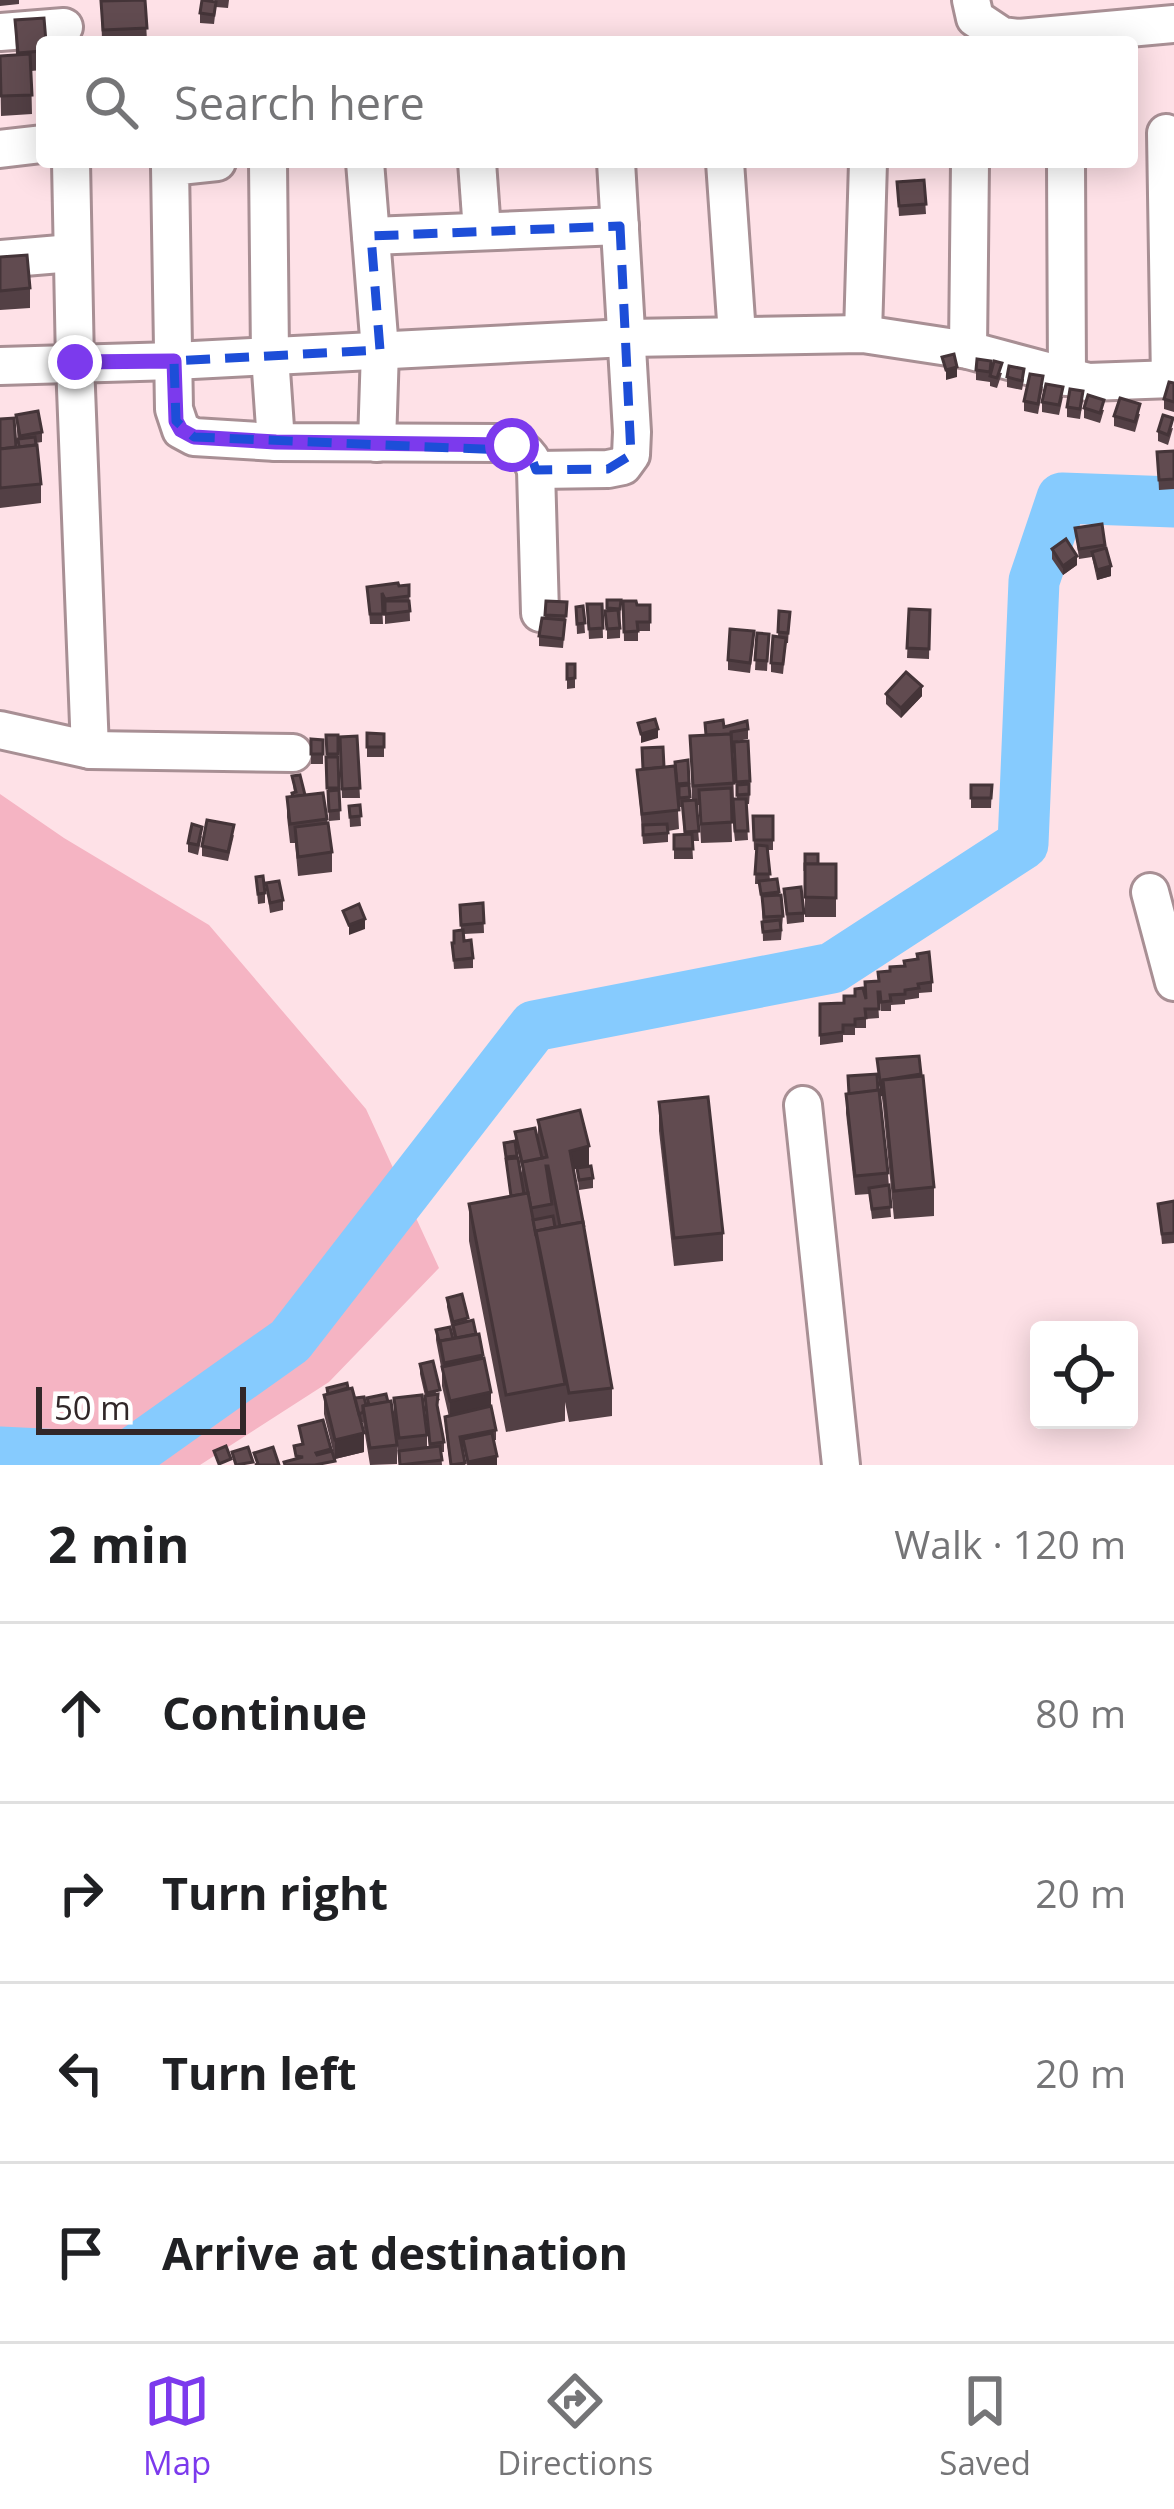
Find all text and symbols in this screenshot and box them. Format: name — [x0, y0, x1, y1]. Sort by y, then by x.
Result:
search box — [36, 36, 1138, 168]
icon: search — [78, 69, 144, 135]
text: Search here — [174, 72, 425, 133]
route end — [48, 335, 102, 389]
route start — [485, 418, 539, 472]
map controls — [1030, 1321, 1138, 1429]
button: locate — [1030, 1321, 1138, 1429]
scale bar — [36, 1381, 246, 1434]
text: 50 m — [54, 1385, 131, 1430]
text: 2 min — [48, 1508, 190, 1578]
text: Walk · 120 m — [894, 1517, 1126, 1570]
icon: ahead — [48, 1680, 114, 1746]
text: Continue — [162, 1682, 367, 1743]
text: 80 m — [1035, 1686, 1126, 1739]
icon: right — [48, 1860, 114, 1926]
text: Turn right — [162, 1862, 388, 1923]
text: 20 m — [1035, 1866, 1126, 1919]
icon: left — [48, 2040, 114, 2106]
text: Turn left — [162, 2042, 357, 2103]
text: 20 m — [1035, 2046, 1126, 2099]
icon: arrive — [48, 2220, 114, 2286]
text: Arrive at destination — [162, 2222, 628, 2283]
tab: Map — [143, 2368, 211, 2485]
tab: Directions — [497, 2368, 653, 2485]
tab: Saved — [939, 2368, 1031, 2485]

